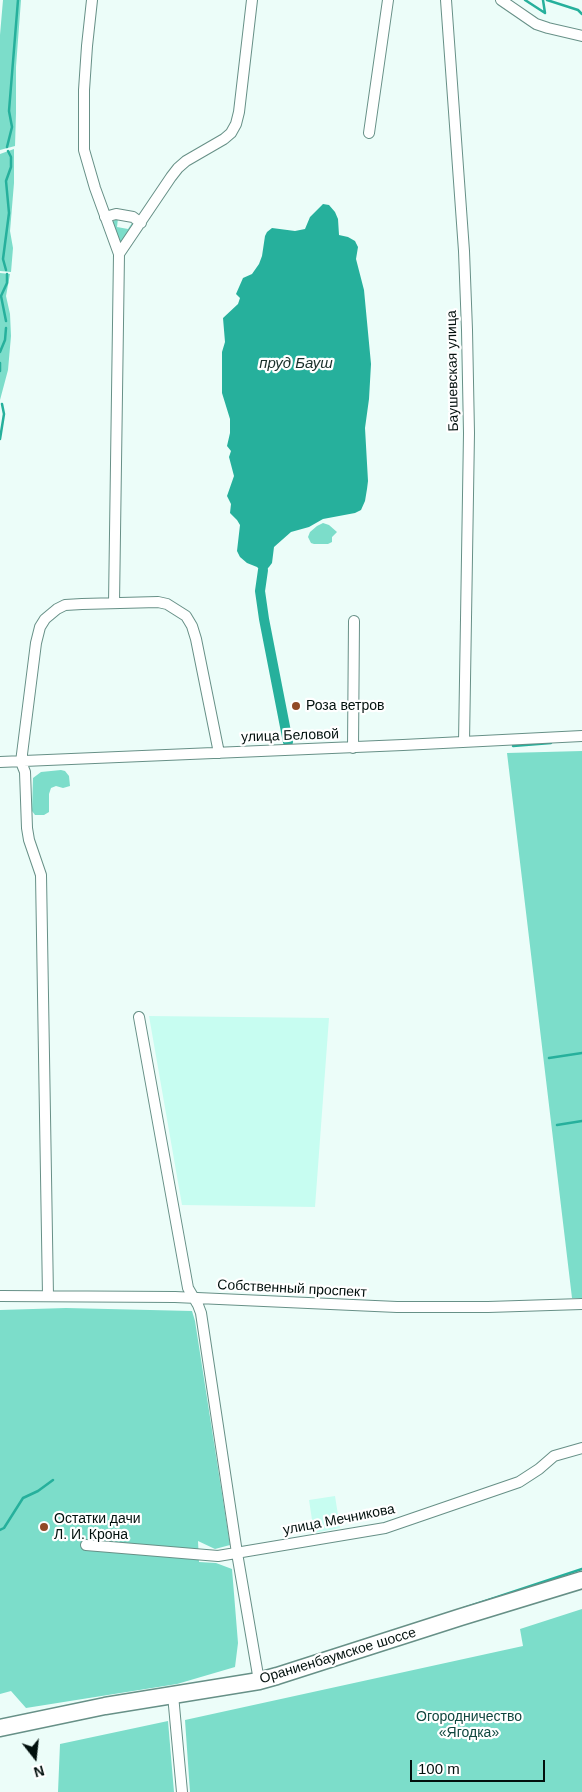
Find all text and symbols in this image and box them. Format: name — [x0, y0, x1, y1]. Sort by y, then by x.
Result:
street label: Баушевская улица — [444, 310, 462, 432]
water label: пруд Бауш — [259, 355, 333, 373]
place label: Роза ветров — [306, 698, 384, 714]
marker: Роза ветров — [290, 700, 302, 712]
street label: улица Беловой — [241, 726, 339, 746]
street label: Собственный проспект — [217, 1277, 367, 1301]
street label: улица Мечникова — [282, 1501, 396, 1539]
place label: Остатки дачи Л. И. Крона — [54, 1511, 141, 1544]
marker: Остатки дачи Л. И. Крона — [38, 1521, 50, 1533]
street label: Ораниенбаумское шоссе — [258, 1624, 418, 1688]
park label: Огородничество «Ягодка» — [416, 1709, 522, 1741]
north arrow — [10, 1732, 60, 1782]
scale bar — [412, 1750, 547, 1782]
text: 100 m — [418, 1760, 460, 1777]
text: N — [32, 1762, 46, 1781]

